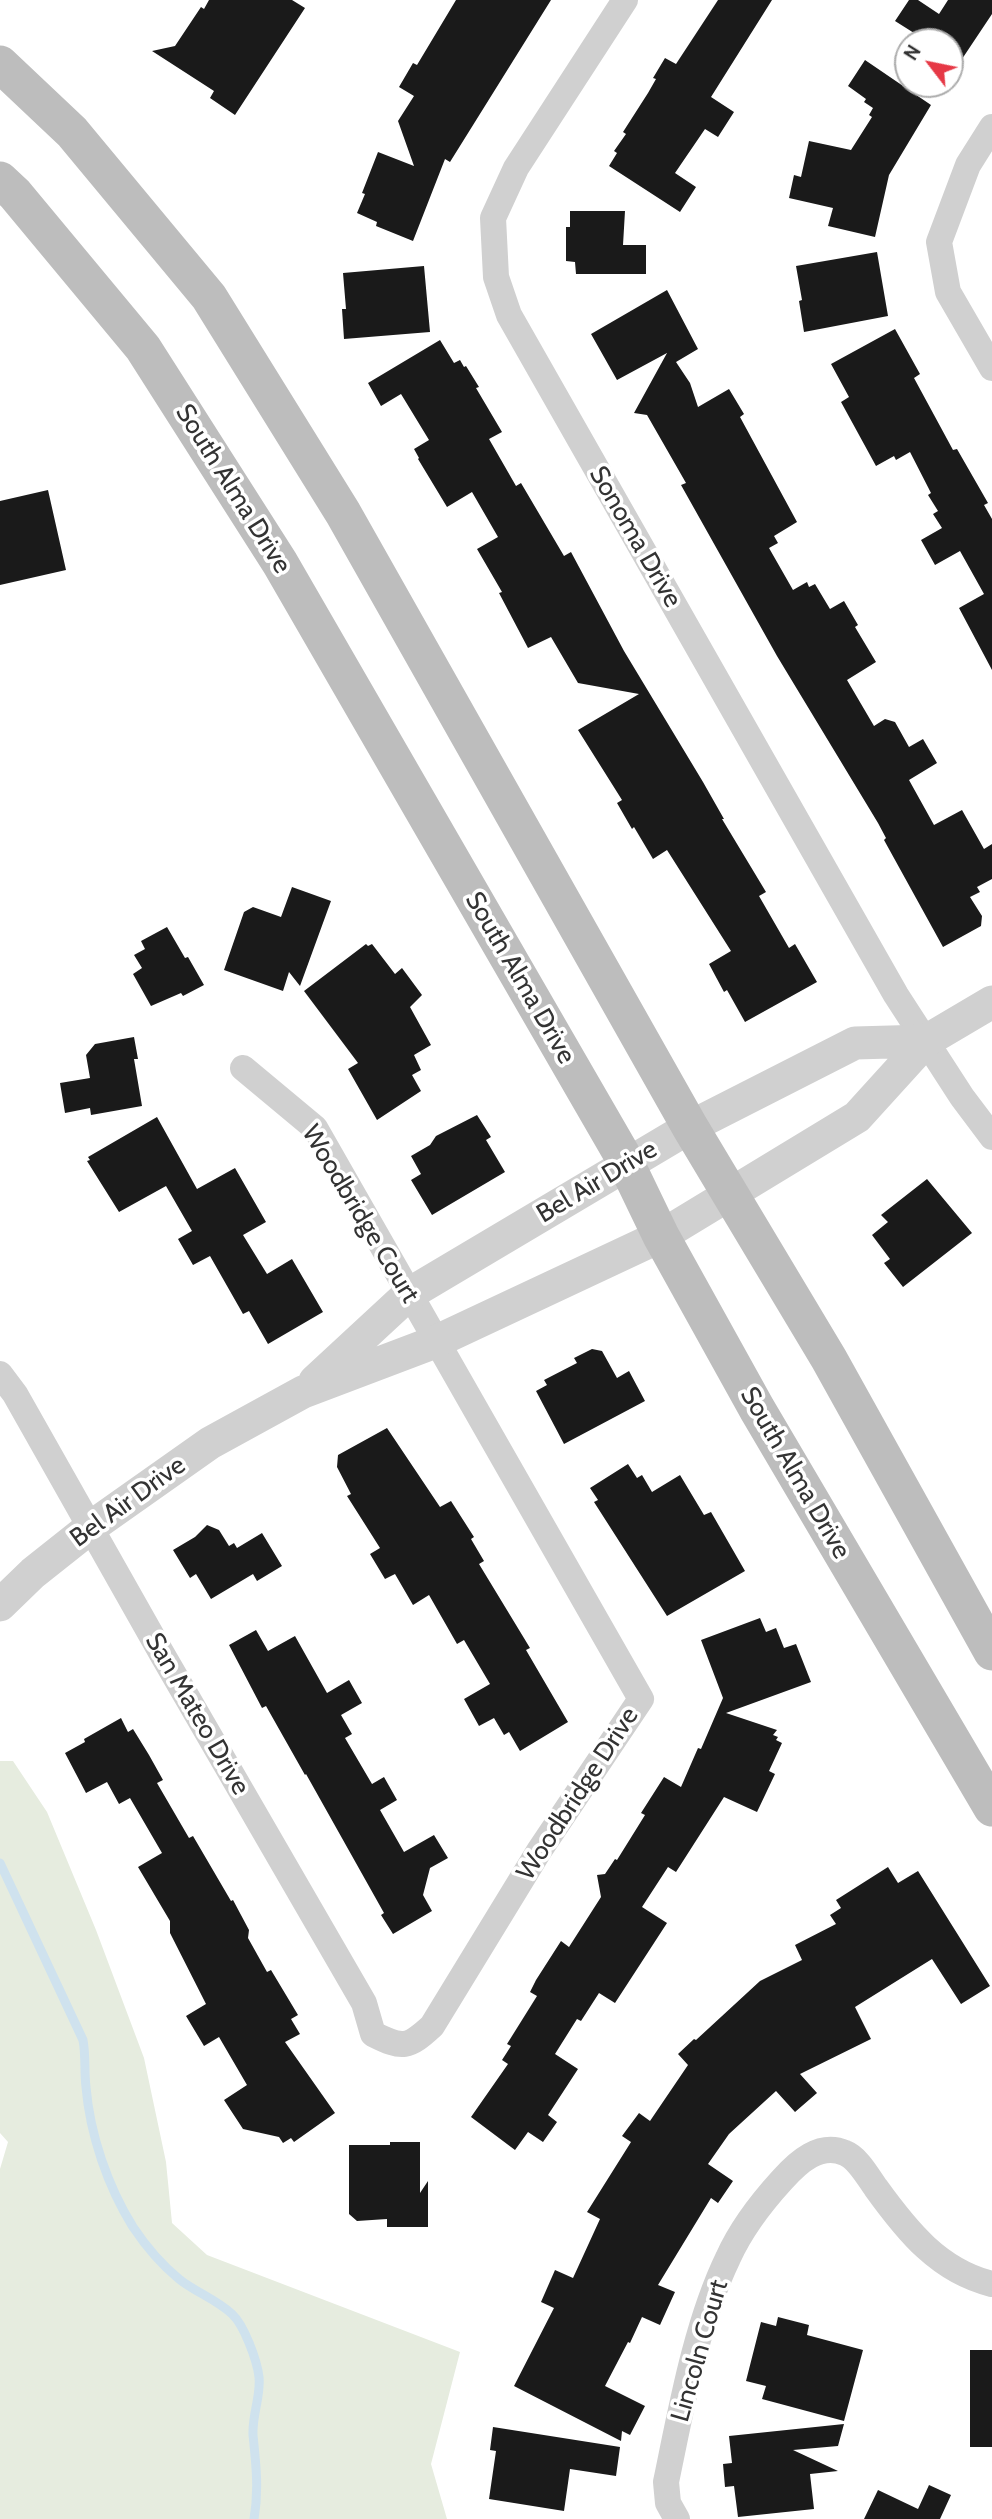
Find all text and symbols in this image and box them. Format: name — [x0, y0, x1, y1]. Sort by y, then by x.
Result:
north arrow — [894, 28, 964, 98]
text: N — [899, 41, 926, 64]
street label: South Alma Drive — [169, 399, 297, 579]
street label: Sonoma Drive — [582, 461, 688, 613]
street label: South Alma Drive — [458, 887, 582, 1069]
street label: Woodbridge Court — [295, 1119, 425, 1309]
street label: Bel Air Drive — [531, 1134, 663, 1230]
street label: South Alma Drive — [733, 1382, 857, 1564]
street label: Bel Air Drive — [64, 1450, 192, 1554]
street label: San Mateo Drive — [138, 1628, 256, 1800]
street label: Woodbridge Drive — [511, 1702, 645, 1886]
street label: Lincoln Court — [665, 2276, 735, 2426]

